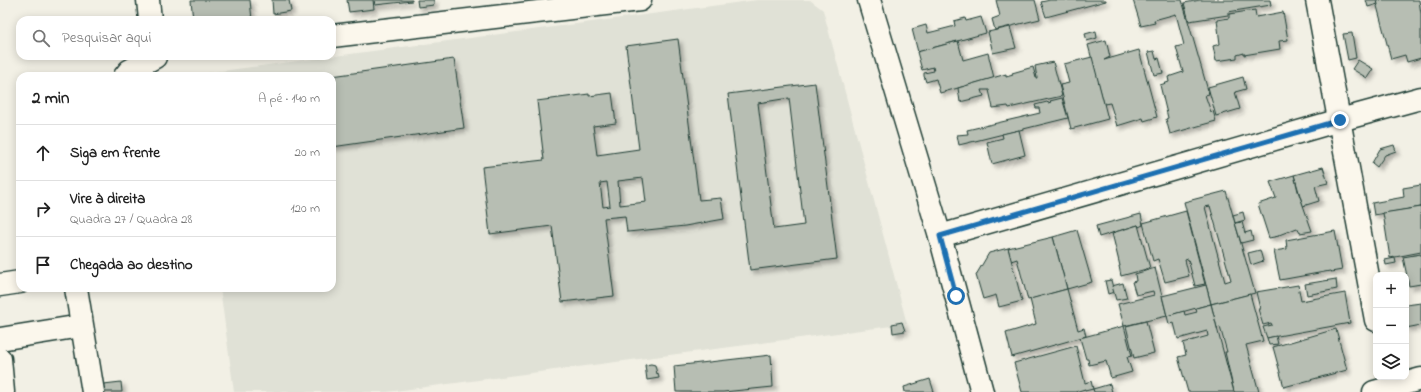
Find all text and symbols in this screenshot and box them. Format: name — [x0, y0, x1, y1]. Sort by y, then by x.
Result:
search box — [16, 16, 336, 60]
icon: search — [30, 27, 52, 49]
text: Pesquisar aqui — [62, 27, 151, 49]
text: 2 min — [32, 86, 69, 111]
text: A pé · 140 m — [258, 89, 320, 108]
route end — [1331, 111, 1349, 129]
icon: ahead — [32, 142, 54, 164]
text: Siga em frente — [70, 142, 160, 164]
text: 20 m — [295, 143, 320, 162]
text: Vire à direita — [70, 188, 145, 210]
icon: right — [32, 198, 54, 220]
text: 120 m — [290, 199, 320, 218]
text: Quadra 27 / Quadra 28 — [70, 210, 192, 229]
icon: arrive — [32, 254, 54, 276]
text: Chegada ao destino — [70, 254, 193, 276]
map controls — [1373, 272, 1409, 380]
button: + — [1373, 272, 1409, 308]
route start — [947, 287, 965, 305]
button: − — [1373, 308, 1409, 344]
button: layers — [1373, 344, 1409, 380]

